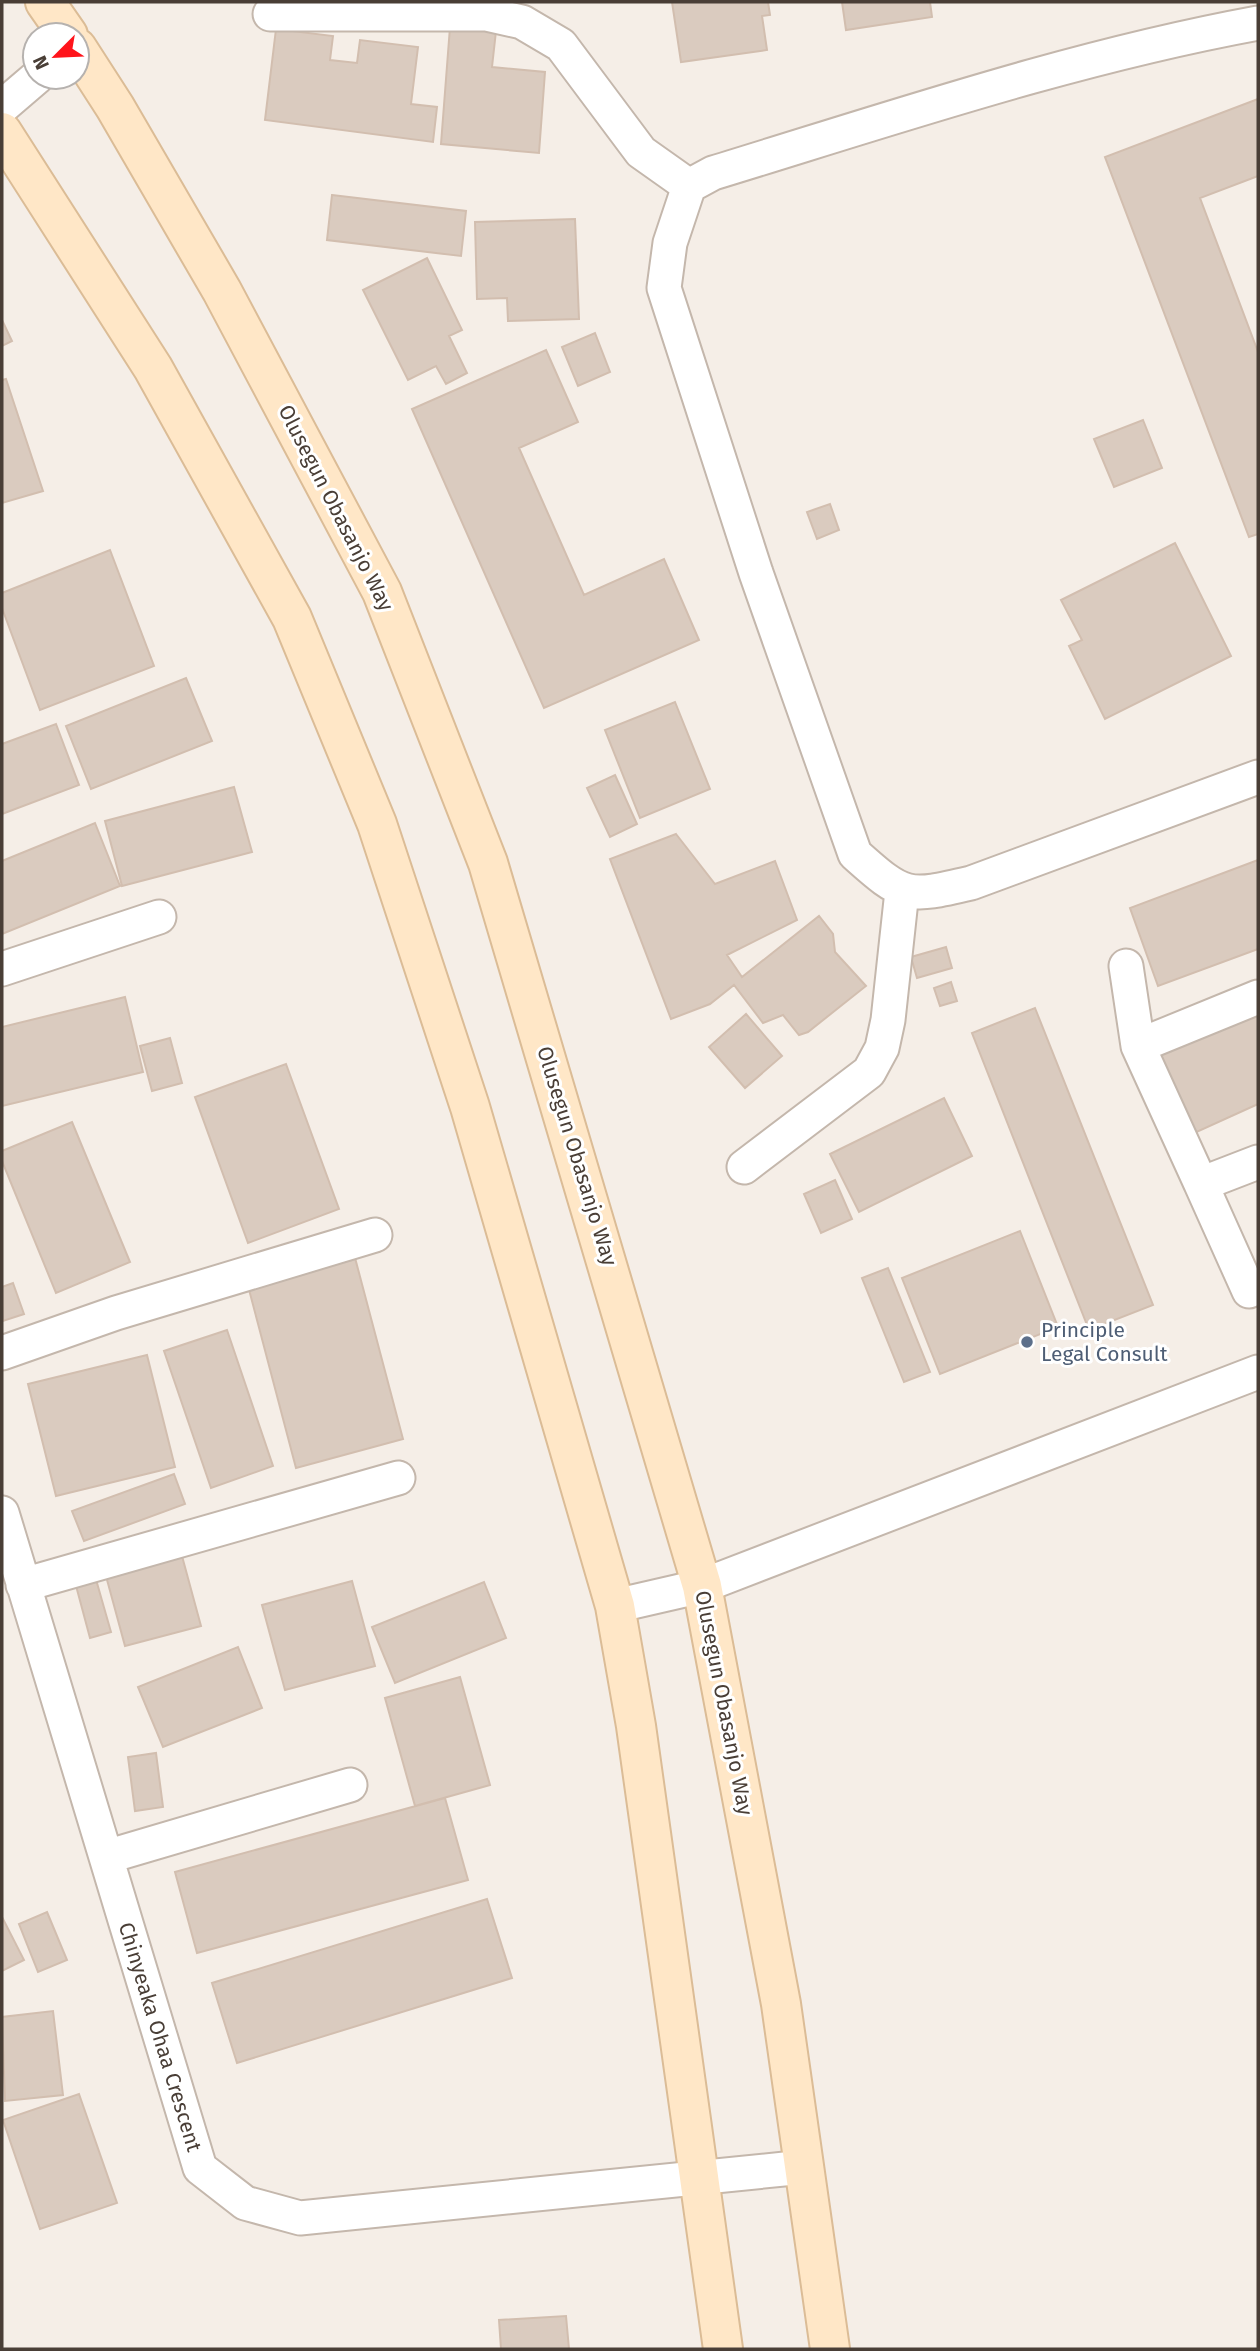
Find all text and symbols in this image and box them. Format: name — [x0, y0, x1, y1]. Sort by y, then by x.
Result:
north arrow — [21, 21, 91, 91]
text: N — [28, 52, 54, 73]
street label: Olusegun Obasanjo Way — [273, 400, 400, 616]
street label: Olusegun Obasanjo Way — [531, 1043, 623, 1270]
place label: Principle Legal Consult — [1041, 1317, 1168, 1367]
marker: Principle Legal Consult — [1019, 1334, 1035, 1350]
street label: Olusegun Obasanjo Way — [689, 1589, 759, 1818]
street label: Chinyeaka Ohaa Crescent — [113, 1919, 207, 2155]

